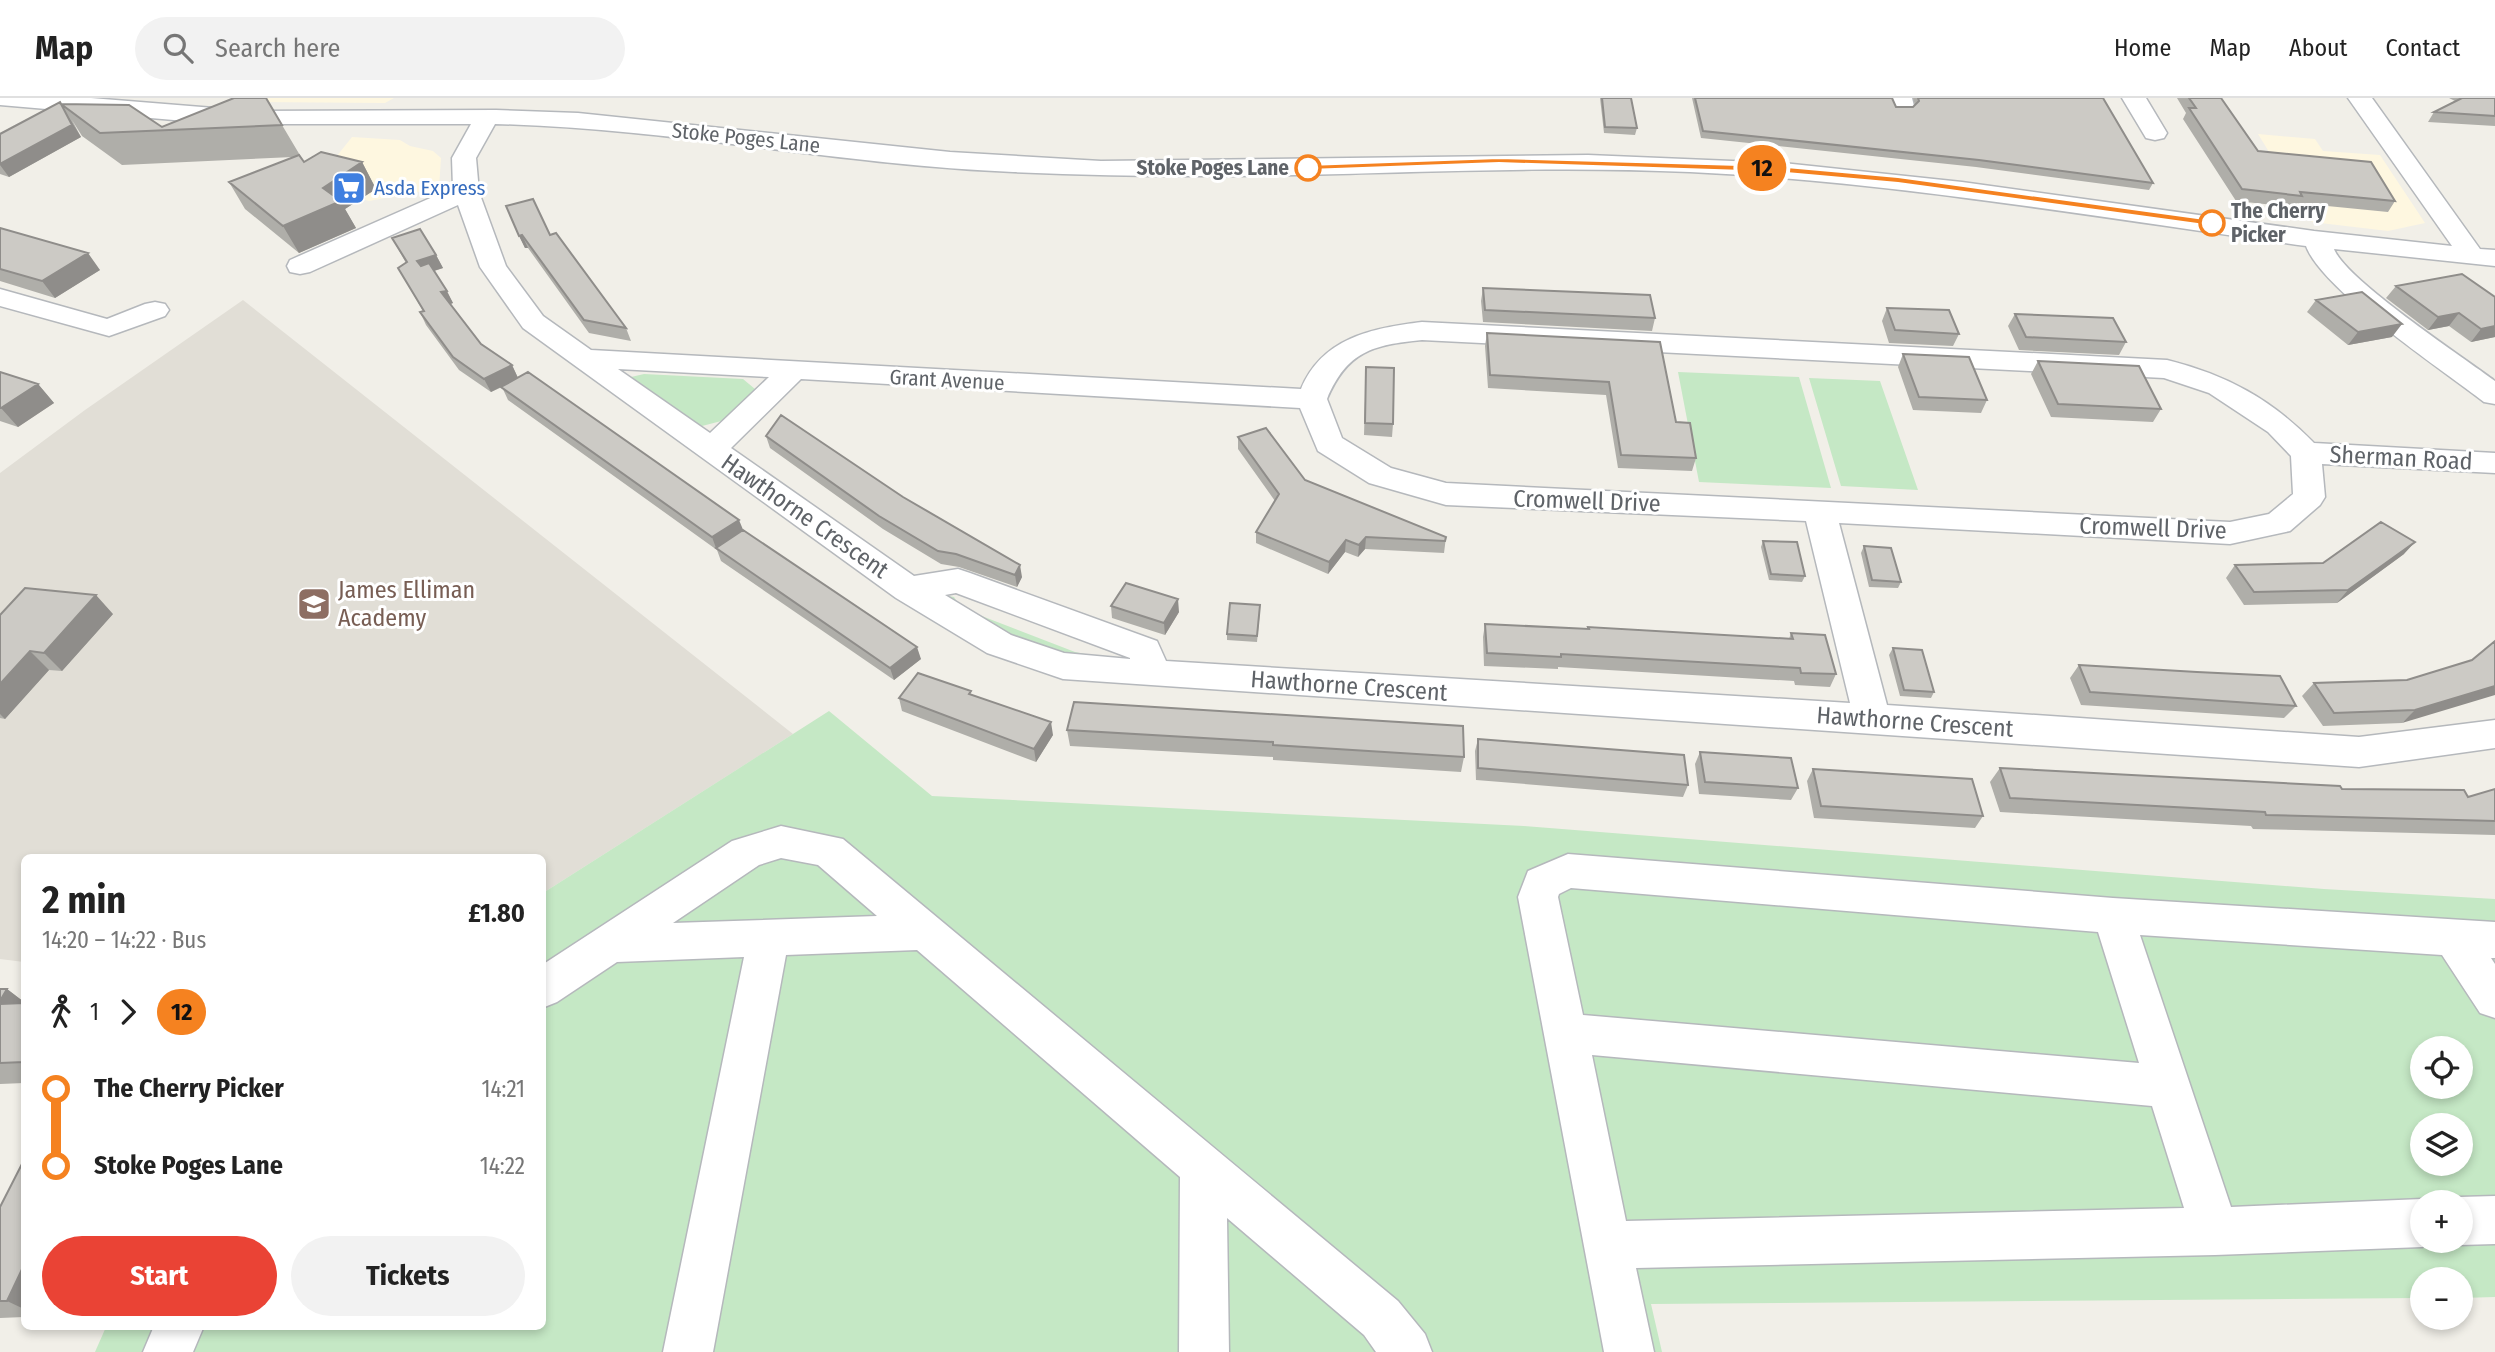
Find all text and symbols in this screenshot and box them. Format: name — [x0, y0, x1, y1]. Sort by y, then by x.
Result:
search box — [135, 17, 625, 80]
text: Map — [35, 28, 93, 68]
icon: search — [159, 29, 197, 67]
text: Search here — [215, 33, 340, 64]
text: Home — [2114, 34, 2171, 62]
text: Map — [2209, 34, 2251, 62]
text: About — [2289, 34, 2347, 62]
text: Contact — [2385, 34, 2460, 62]
street label: Stoke Poges Lane — [671, 117, 821, 159]
line badge: 12 — [1730, 145, 1794, 191]
text: 12 — [1751, 154, 1773, 182]
place label: Stoke Poges Lane — [1136, 155, 1289, 181]
marker: Stoke Poges Lane — [1295, 155, 1321, 181]
supermarket icon: Asda Express — [330, 169, 368, 207]
place label: Asda Express — [374, 175, 486, 201]
place label: The Cherry Picker — [2231, 198, 2326, 248]
marker: The Cherry Picker — [2199, 210, 2225, 236]
street label: Grant Avenue — [889, 364, 1005, 396]
street label: Sherman Road — [2329, 440, 2473, 476]
street label: Hawthorne Crescent — [716, 448, 894, 584]
street label: Cromwell Drive — [1513, 484, 1661, 518]
street label: Cromwell Drive — [2079, 511, 2227, 545]
place label: James Elliman Academy — [338, 576, 475, 632]
school or university icon: James Elliman Academy — [295, 585, 333, 623]
street label: Hawthorne Crescent — [1250, 665, 1449, 707]
street label: Hawthorne Crescent — [1816, 701, 2015, 743]
text: 2 min — [42, 877, 126, 923]
text: £1.80 — [468, 898, 525, 929]
text: 14:20 – 14:22 · Bus — [42, 926, 206, 954]
icon: walk — [42, 993, 80, 1031]
icon: forward — [109, 993, 147, 1031]
text: 1 — [90, 998, 99, 1026]
text: 12 — [171, 998, 192, 1026]
map controls — [2410, 1036, 2473, 1330]
button: locate — [2410, 1036, 2473, 1099]
text: The Cherry Picker — [94, 1073, 284, 1104]
text: 14:21 — [481, 1075, 525, 1103]
button: layers — [2410, 1113, 2473, 1176]
text: Stoke Poges Lane — [94, 1150, 283, 1181]
text: 14:22 — [480, 1152, 525, 1180]
button: + — [2410, 1190, 2473, 1253]
button: Start — [42, 1236, 277, 1316]
button: Tickets — [291, 1236, 525, 1316]
button: − — [2410, 1267, 2473, 1330]

